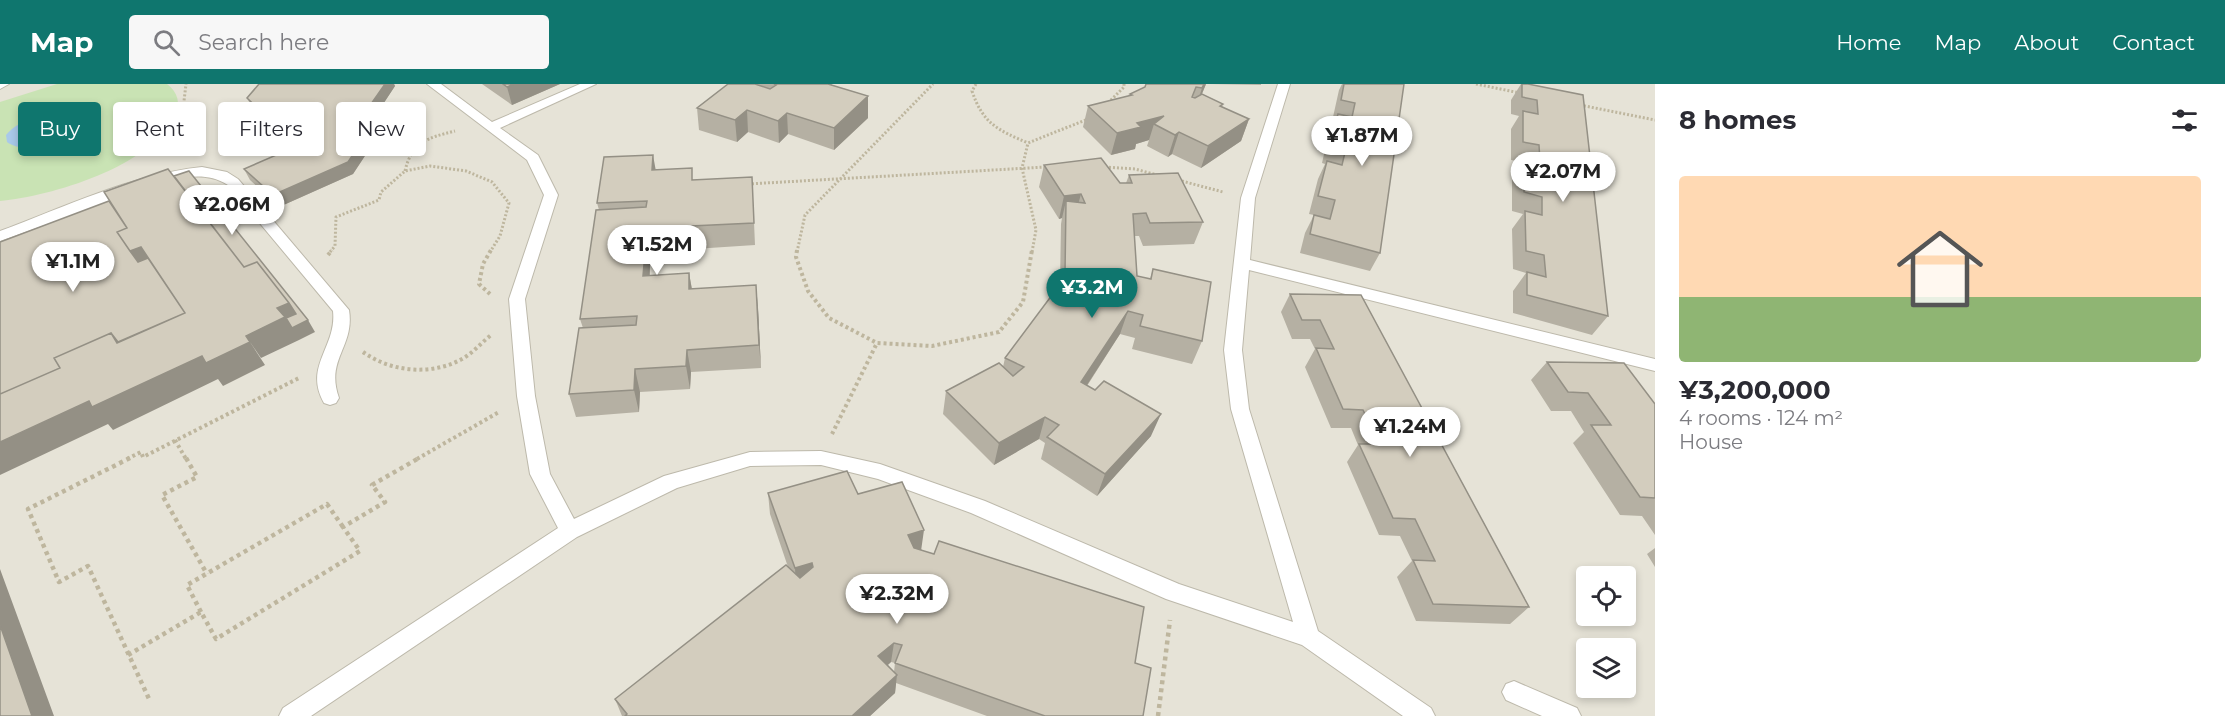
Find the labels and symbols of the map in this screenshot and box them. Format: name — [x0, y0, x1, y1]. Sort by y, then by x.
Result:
pin: ¥1.87M — [1313, 116, 1411, 167]
pin: ¥2.07M — [1514, 152, 1612, 203]
pin: ¥2.06M — [183, 185, 281, 236]
pin: ¥1.52M — [608, 225, 706, 276]
pin: ¥1.1M — [31, 242, 115, 293]
pin: ¥3.2M — [1050, 268, 1134, 319]
pin: ¥1.24M — [1361, 407, 1459, 458]
pin: ¥2.32M — [848, 574, 946, 625]

